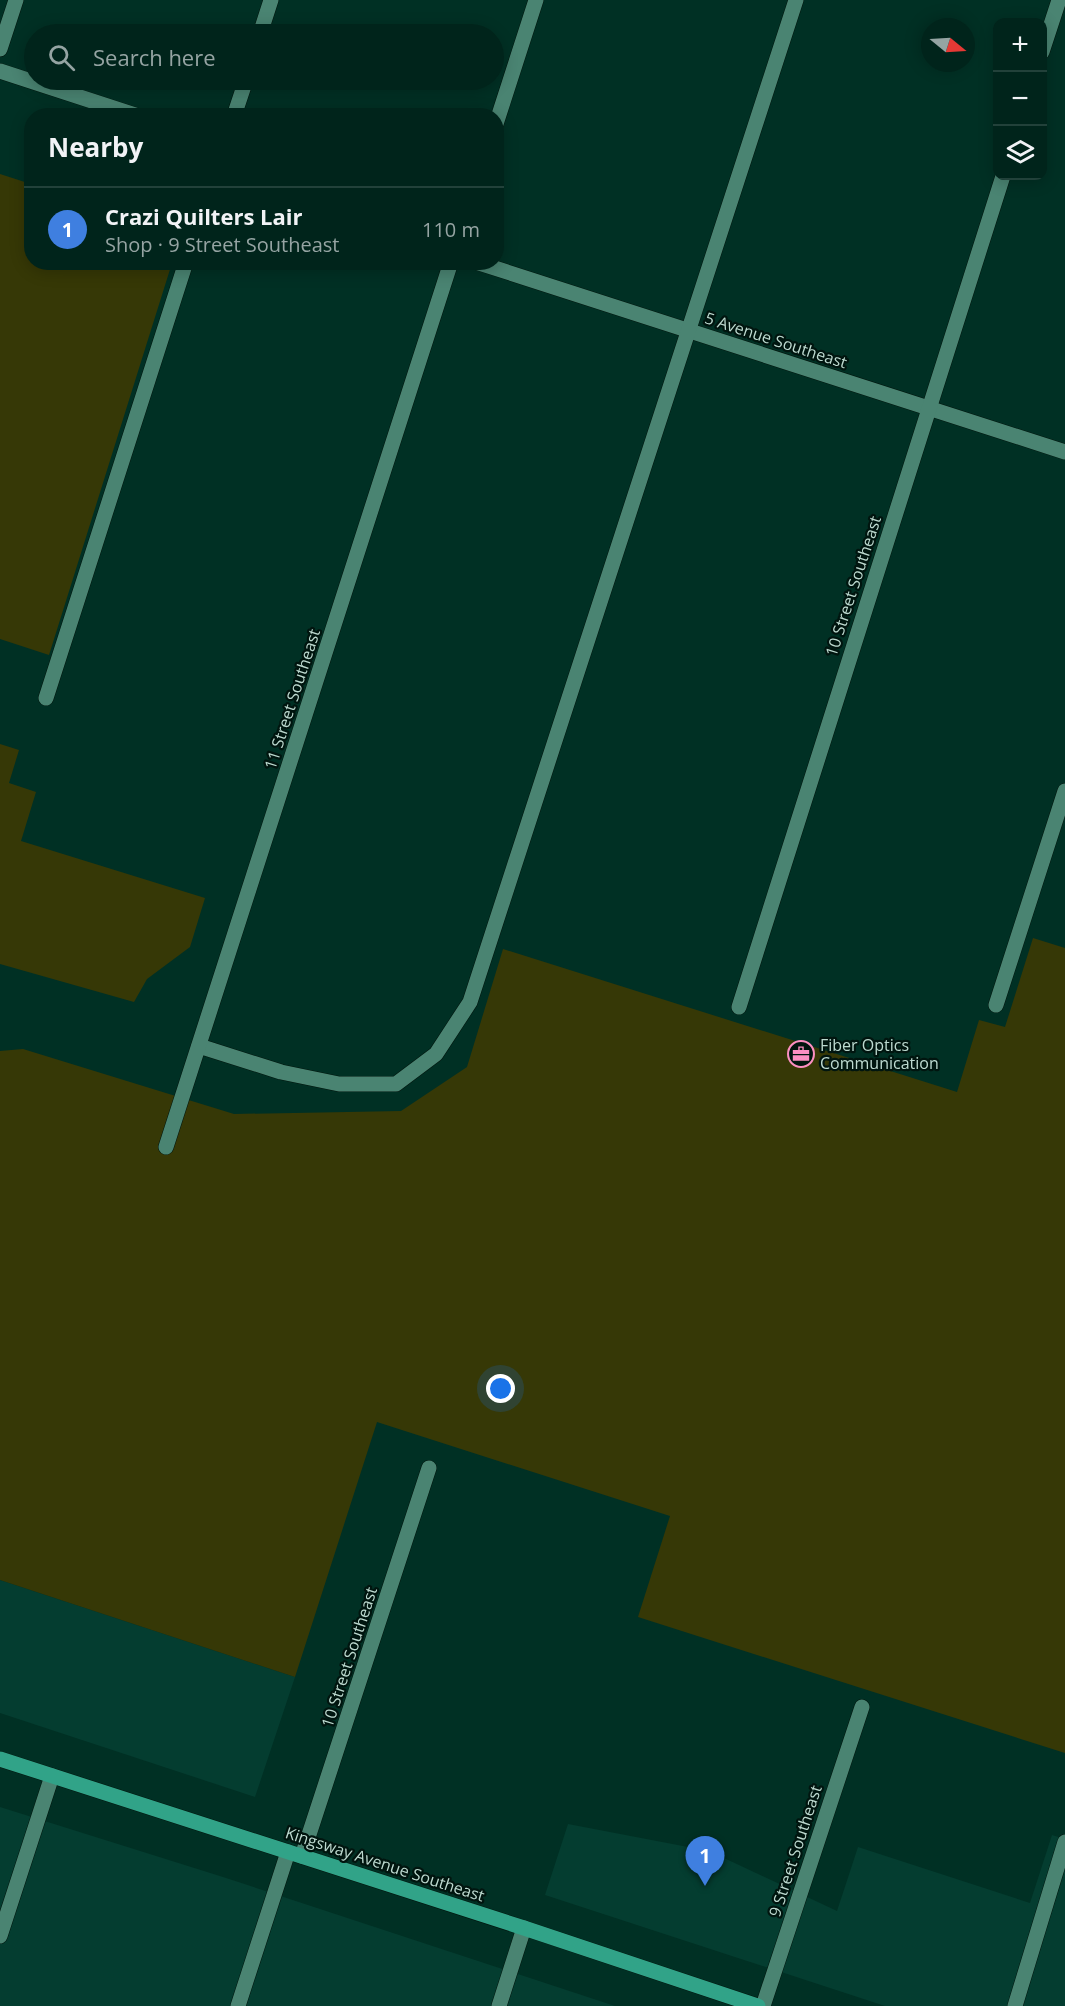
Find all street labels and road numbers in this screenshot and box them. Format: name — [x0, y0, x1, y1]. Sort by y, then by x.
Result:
street label: 5 Avenue Southeast — [702, 307, 850, 373]
street label: 10 Street Southeast — [820, 513, 886, 659]
street label: 11 Street Southeast — [259, 626, 325, 772]
street label: 10 Street Southeast — [316, 1584, 382, 1730]
street label: 9 Street Southeast — [763, 1782, 827, 1920]
street label: Kingsway Avenue Southeast — [283, 1821, 488, 1907]

